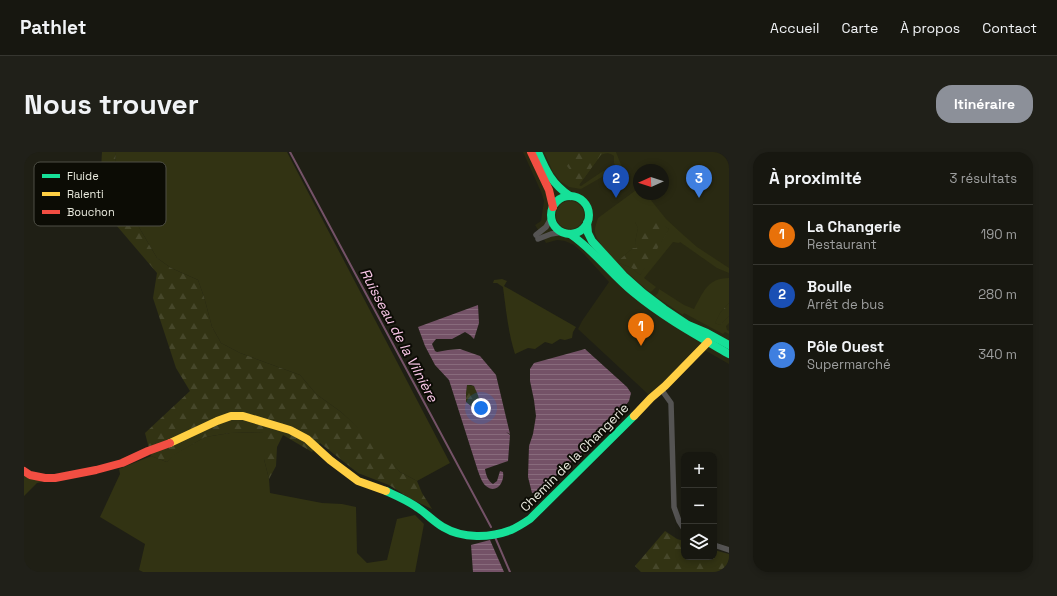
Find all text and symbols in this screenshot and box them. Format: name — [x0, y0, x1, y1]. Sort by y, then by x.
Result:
text: Pathlet — [20, 15, 86, 40]
text: Accueil — [770, 19, 819, 37]
text: Carte — [841, 19, 878, 37]
text: À propos — [900, 19, 960, 37]
text: Contact — [982, 19, 1037, 37]
button: Itinéraire — [936, 85, 1033, 123]
text: Nous trouver — [24, 86, 199, 122]
legend — [34, 162, 166, 226]
north arrow — [633, 164, 669, 200]
pin: 2 — [603, 165, 629, 198]
pin: 3 — [686, 165, 712, 198]
text: À proximité — [769, 167, 862, 189]
text: Fluide — [67, 169, 99, 183]
text: 3 résultats — [950, 170, 1017, 187]
text: Ralenti — [67, 187, 104, 201]
text: Bouchon — [67, 205, 115, 219]
text: La Changerie — [807, 217, 901, 236]
text: 1 — [779, 226, 785, 243]
text: 190 m — [981, 226, 1017, 243]
text: Restaurant — [807, 236, 877, 253]
water label: Ruisseau de la Vilnière — [356, 265, 442, 406]
text: Boulle — [807, 277, 852, 296]
text: 2 — [778, 286, 786, 303]
text: 280 m — [978, 286, 1017, 303]
text: Arrêt de bus — [807, 296, 884, 313]
pin: 1 — [628, 313, 654, 346]
text: Pôle Ouest — [807, 337, 884, 356]
text: 3 — [778, 346, 786, 363]
text: 340 m — [978, 346, 1017, 363]
text: Supermarché — [807, 356, 891, 373]
your location — [471, 398, 491, 418]
street label: Chemin de la Changerie — [516, 399, 632, 515]
map controls — [681, 452, 717, 560]
button: + — [681, 452, 717, 488]
button: − — [681, 488, 717, 524]
button: layers — [681, 524, 717, 560]

